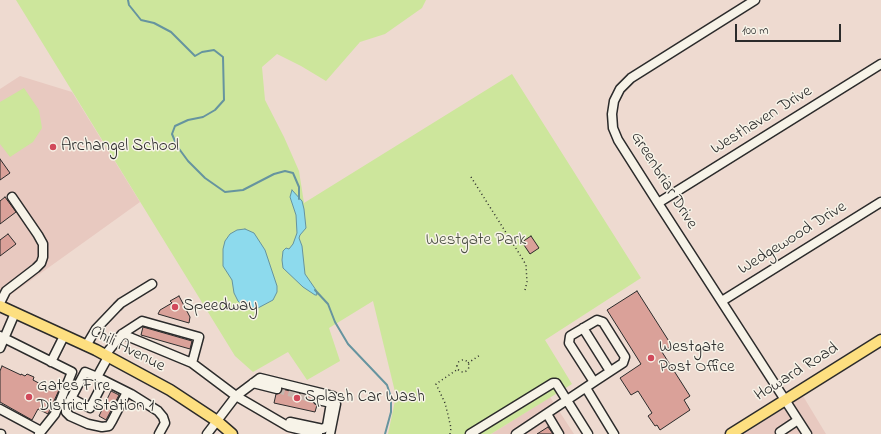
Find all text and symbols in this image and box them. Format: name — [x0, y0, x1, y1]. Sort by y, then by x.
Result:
scale bar — [737, 16, 843, 42]
text: 100 m — [742, 22, 769, 40]
street label: Westhaven Drive — [708, 82, 816, 160]
street label: Greenbriar Drive — [625, 129, 701, 233]
place label: Archangel School — [61, 137, 179, 157]
marker: Archangel School — [48, 142, 58, 152]
street label: Wedgewood Drive — [735, 198, 851, 280]
park label: Westgate Park — [426, 231, 526, 251]
place label: Speedway — [183, 297, 258, 317]
marker: Speedway — [170, 302, 180, 312]
street label: Chili Avenue — [86, 322, 168, 378]
place label: Westgate Post Office — [659, 338, 735, 378]
street label: Howard Road — [751, 339, 843, 407]
marker: Westgate Post Office — [646, 353, 656, 363]
place label: Gates Fire District Station 1 — [37, 377, 154, 417]
place label: Splash Car Wash — [305, 388, 425, 408]
marker: Gates Fire District Station 1 — [24, 392, 34, 402]
marker: Splash Car Wash — [292, 393, 302, 403]

